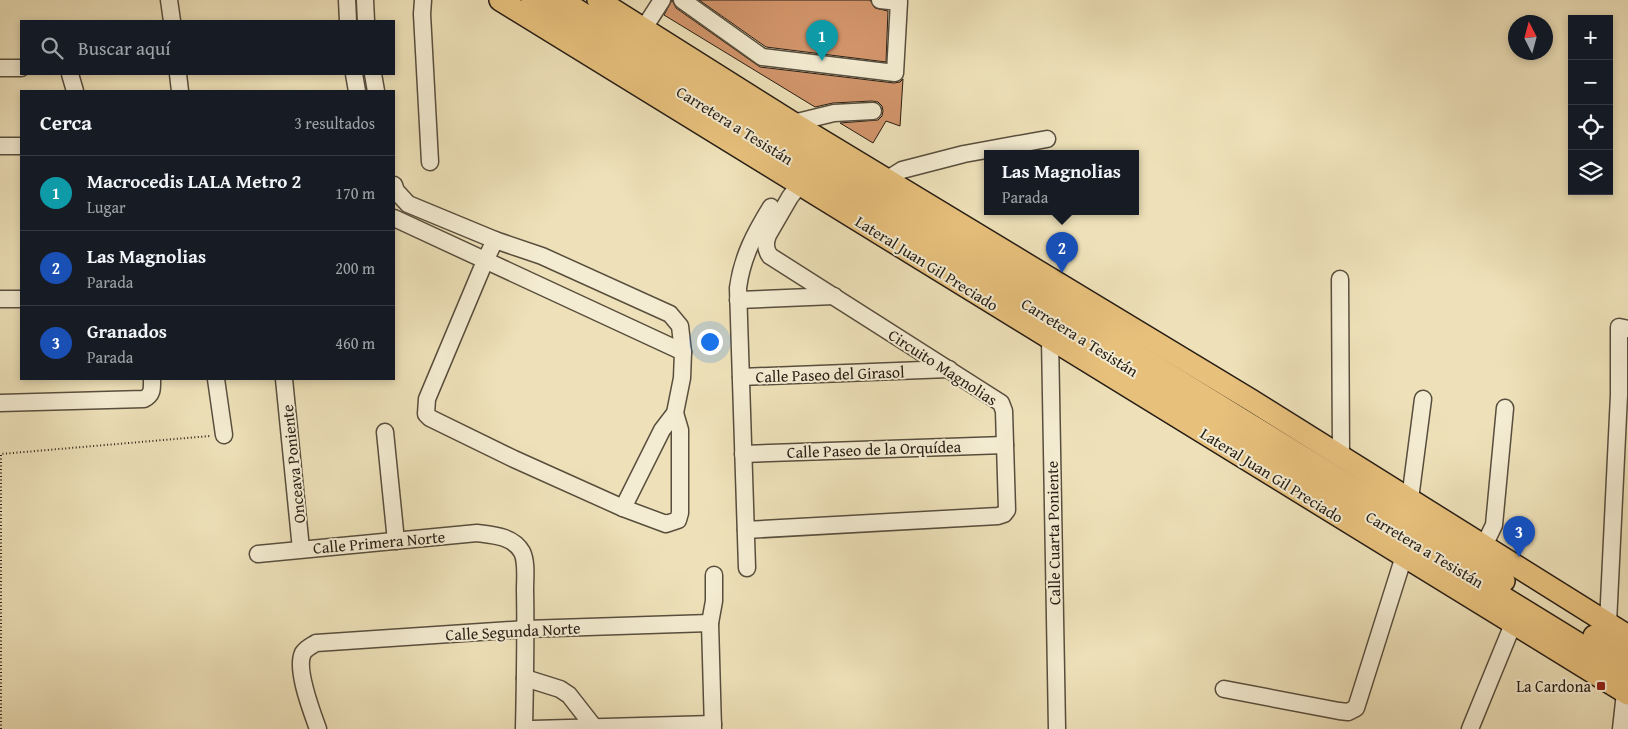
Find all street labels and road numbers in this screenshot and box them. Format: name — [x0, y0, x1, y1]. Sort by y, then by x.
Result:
street label: Carretera a Tesistán — [672, 79, 798, 171]
street label: Lateral Juan Gil Preciado — [851, 209, 1003, 317]
street label: Carretera a Tesistán — [1017, 291, 1143, 383]
street label: Circuito Magnolias — [884, 323, 1002, 411]
street label: Calle Paseo del Girasol — [755, 359, 905, 389]
street label: Onceava Poniente — [275, 403, 311, 525]
street label: Lateral Juan Gil Preciado — [1196, 421, 1348, 529]
street label: Calle Paseo de la Orquídea — [786, 434, 962, 464]
street label: Calle Cuarta Poniente — [1040, 461, 1066, 605]
street label: Carretera a Tesistán — [1362, 504, 1489, 594]
street label: Calle Primera Norte — [312, 524, 446, 560]
street label: Calle Segunda Norte — [445, 615, 581, 647]

